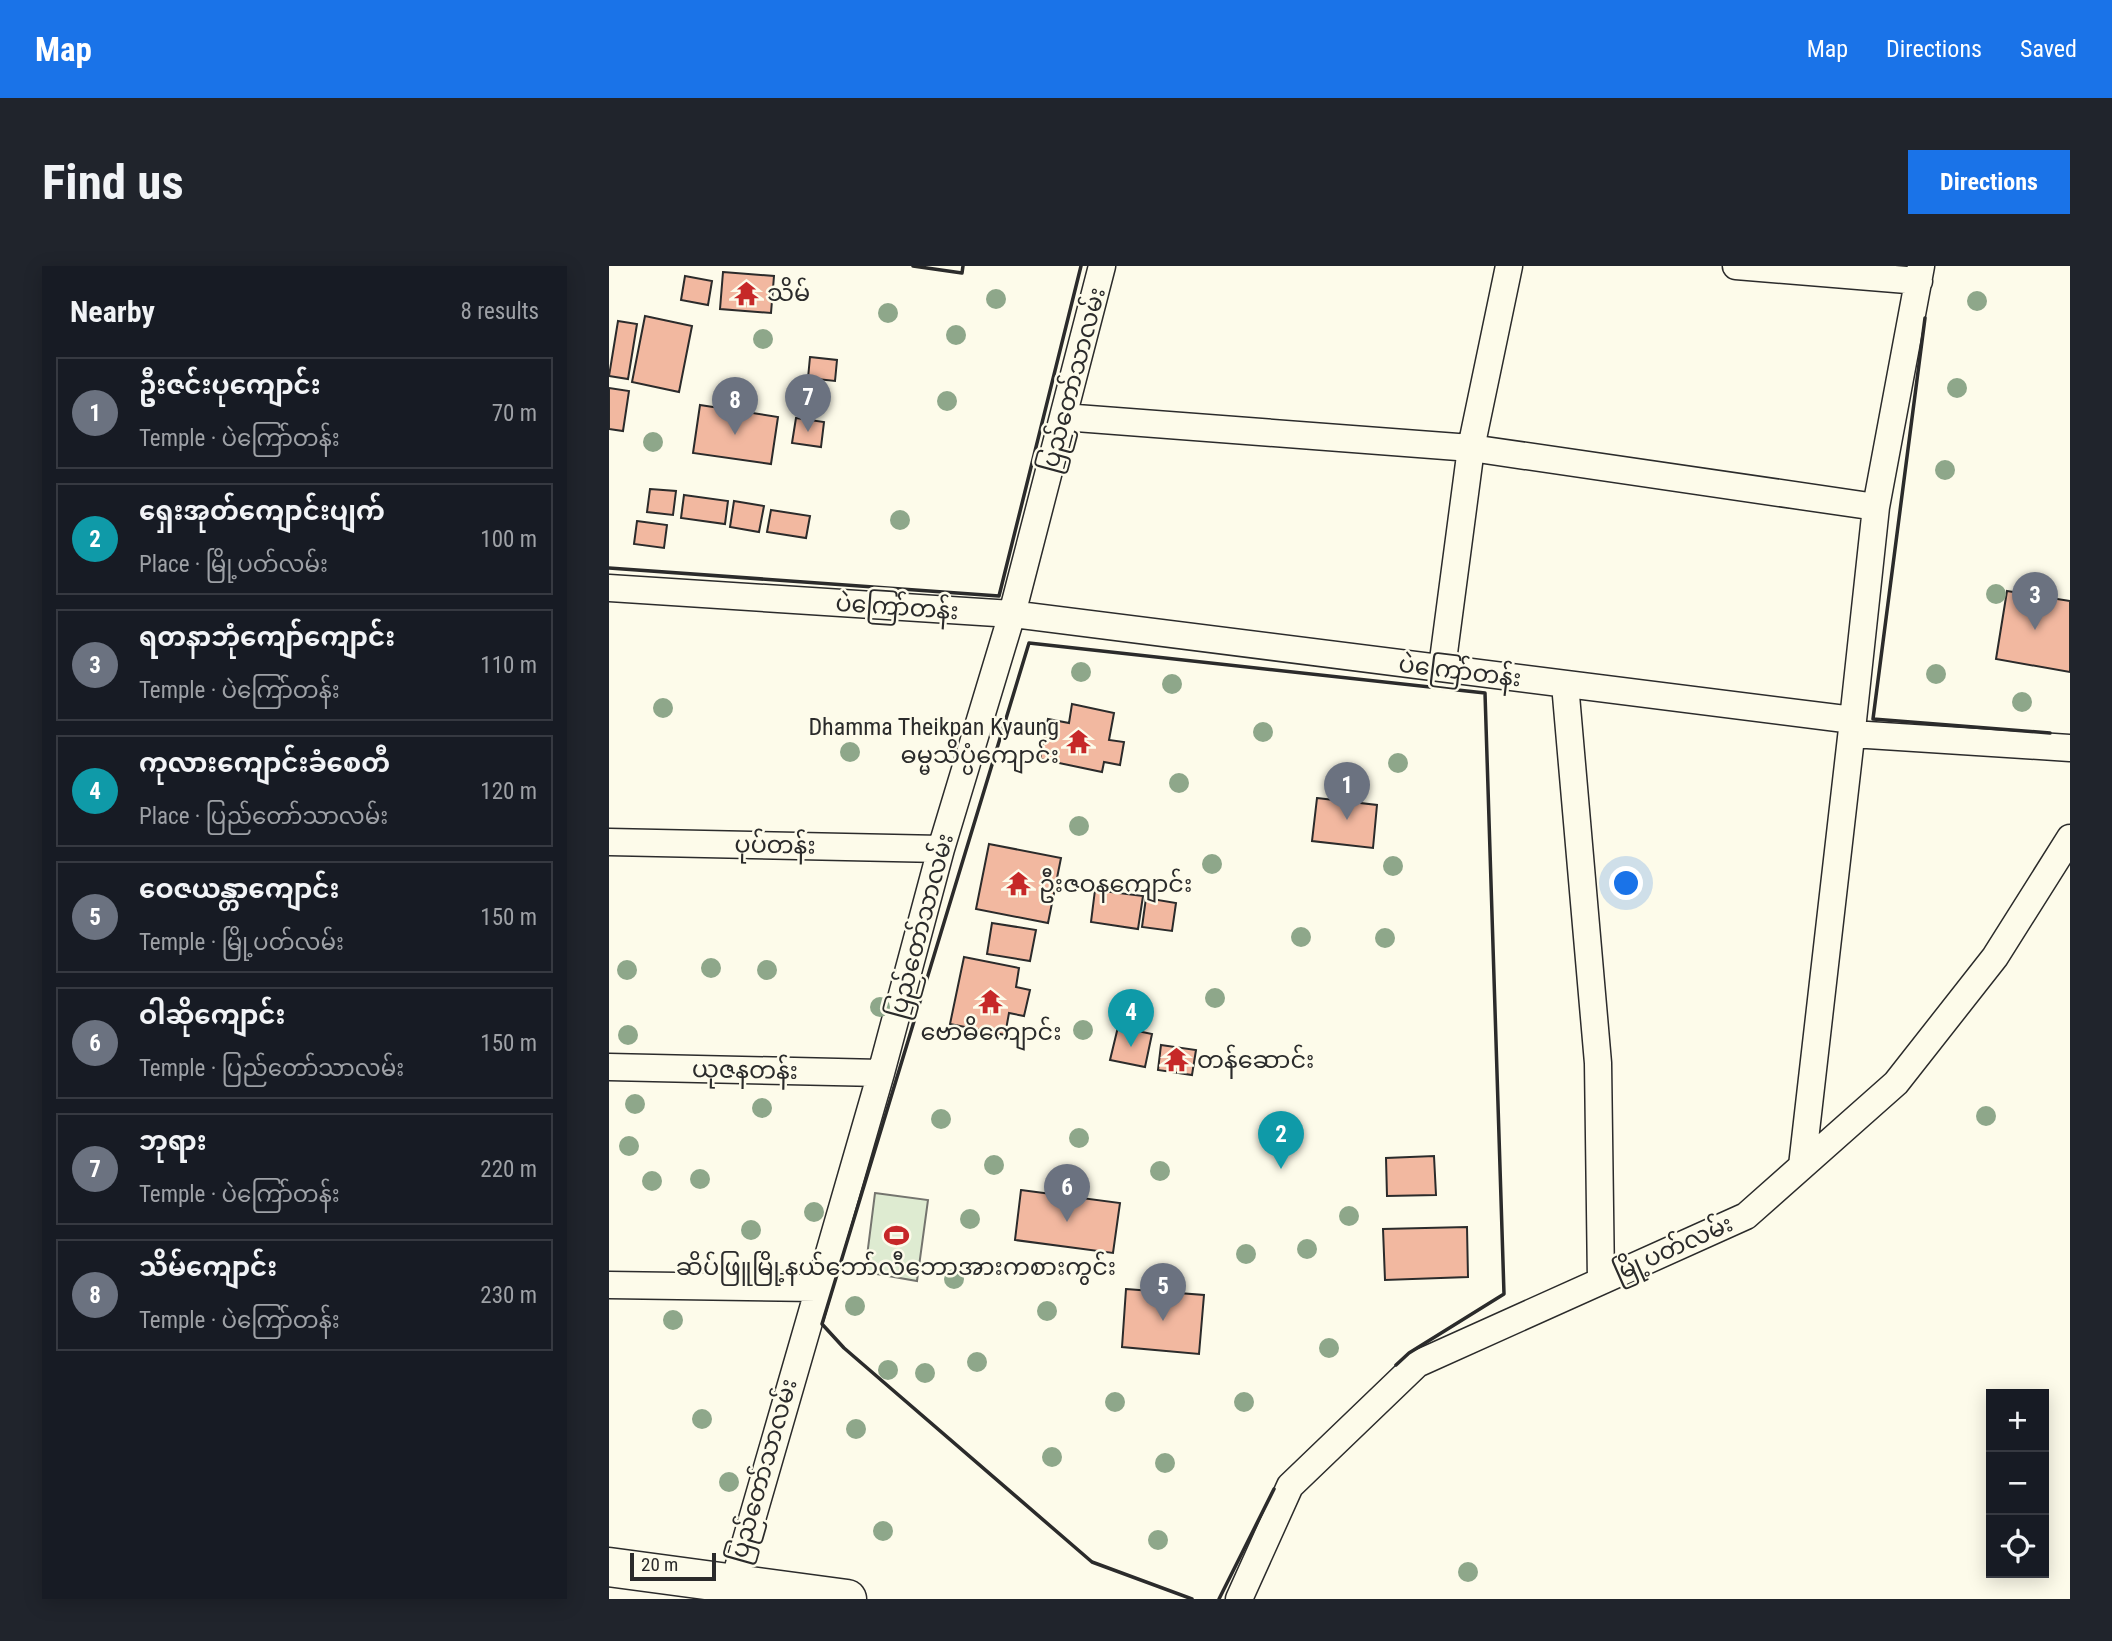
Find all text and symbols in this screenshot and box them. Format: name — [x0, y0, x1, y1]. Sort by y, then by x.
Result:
text: Map — [35, 30, 92, 69]
text: Map — [1807, 35, 1848, 63]
text: Directions — [1886, 35, 1982, 63]
text: Saved — [2020, 35, 2077, 63]
button: Directions — [1908, 150, 2070, 214]
text: Find us — [42, 154, 184, 211]
place label: သိမ် — [767, 277, 810, 307]
temple icon: သိမ် — [733, 279, 761, 307]
street label: ပြည်တော်သာလမ်း — [1033, 284, 1116, 477]
text: Nearby — [70, 294, 155, 329]
text: 8 results — [461, 298, 539, 325]
text: ဦးဇင်းပုကျောင်း — [139, 370, 321, 400]
pin: 7 — [785, 374, 831, 432]
pin: 8 — [712, 377, 758, 435]
text: 1 — [89, 400, 101, 427]
text: 70 m — [492, 400, 537, 427]
text: Temple · ပဲကြော်တန်း — [139, 425, 340, 452]
text: ရှေးအုတ်ကျောင်းပျက် — [139, 496, 385, 526]
text: 2 — [89, 526, 101, 553]
text: 100 m — [480, 526, 537, 553]
text: Place · မြို့ပတ်လမ်း — [139, 551, 328, 578]
pin: 3 — [2012, 572, 2058, 630]
street label: ပဲကြော်တန်း — [834, 587, 960, 630]
text: ရတနာဘုံကျော်ကျောင်း — [139, 622, 395, 652]
street label: ပဲကြော်တန်း — [1396, 648, 1523, 697]
text: 3 — [89, 652, 101, 679]
text: 110 m — [480, 652, 537, 679]
text: Temple · ပဲကြော်တန်း — [139, 677, 340, 704]
place label: Dhamma Theikpan Kyaung ဓမ္မသိပ္ပံကျောင်း — [808, 713, 1059, 775]
temple icon: Dhamma Theikpan Kyaung ဓမ္မသိပ္ပံကျောင်း — [1065, 727, 1093, 755]
text: ကုလားကျောင်းခံစေတီ — [139, 748, 390, 778]
pin: 1 — [1324, 762, 1370, 820]
text: 4 — [89, 778, 101, 805]
text: 120 m — [480, 778, 537, 805]
text: Place · ပြည်တော်သာလမ်း — [139, 803, 388, 830]
street label: ပုပ်တန်း — [734, 828, 816, 865]
street label: ပြည်တော်သာလမ်း — [881, 830, 964, 1023]
your location — [1609, 866, 1643, 900]
place label: ဦးဇဝနကျောင်း — [1039, 868, 1192, 903]
temple icon: ဦးဇဝနကျောင်း — [1005, 870, 1033, 898]
text: ဝေဇယန္တာကျောင်း — [139, 874, 339, 904]
text: 5 — [89, 904, 101, 931]
text: 150 m — [480, 904, 537, 931]
text: Temple · မြို့ပတ်လမ်း — [139, 929, 344, 956]
temple icon: ဗောဓိကျောင်း — [977, 987, 1005, 1015]
pin: 4 — [1108, 989, 1154, 1047]
text: ဝါဆိုကျောင်း — [139, 1000, 285, 1030]
place label: ဗောဓိကျောင်း — [921, 1016, 1061, 1051]
text: 6 — [89, 1030, 101, 1057]
text: 150 m — [480, 1030, 537, 1057]
place label: တန်ဆောင်း — [1197, 1044, 1314, 1079]
temple icon: တန်ဆောင်း — [1163, 1046, 1191, 1074]
street label: ယုဇနတန်း — [692, 1053, 798, 1090]
text: Temple · ပြည်တော်သာလမ်း — [139, 1055, 404, 1082]
pin: 2 — [1258, 1111, 1304, 1169]
text: ဘုရား — [139, 1126, 207, 1156]
text: 7 — [89, 1156, 101, 1183]
text: 220 m — [480, 1156, 537, 1183]
pin: 6 — [1044, 1164, 1090, 1222]
text: Temple · ပဲကြော်တန်း — [139, 1181, 340, 1208]
street label: မြို့ပတ်လမ်း — [1608, 1207, 1739, 1291]
sports icon: ဆိပ်ဖြူမြို့နယ်ဘော်လီဘောအားကစားကွင်း — [882, 1222, 910, 1250]
place label: ဆိပ်ဖြူမြို့နယ်ဘော်လီဘောအားကစားကွင်း — [676, 1251, 1116, 1286]
text: သိမ်ကျောင်း — [139, 1252, 277, 1282]
pin: 5 — [1140, 1263, 1186, 1321]
text: 8 — [89, 1282, 101, 1309]
text: 230 m — [480, 1282, 537, 1309]
text: Temple · ပဲကြော်တန်း — [139, 1307, 340, 1334]
street label: ပြည်တော်သာလမ်း — [721, 1375, 808, 1568]
map controls — [1986, 1389, 2049, 1578]
button: + — [1986, 1389, 2049, 1452]
button: − — [1986, 1452, 2049, 1515]
button: locate — [1986, 1515, 2049, 1578]
scale bar — [630, 1550, 716, 1582]
text: 20 m — [641, 1553, 678, 1576]

